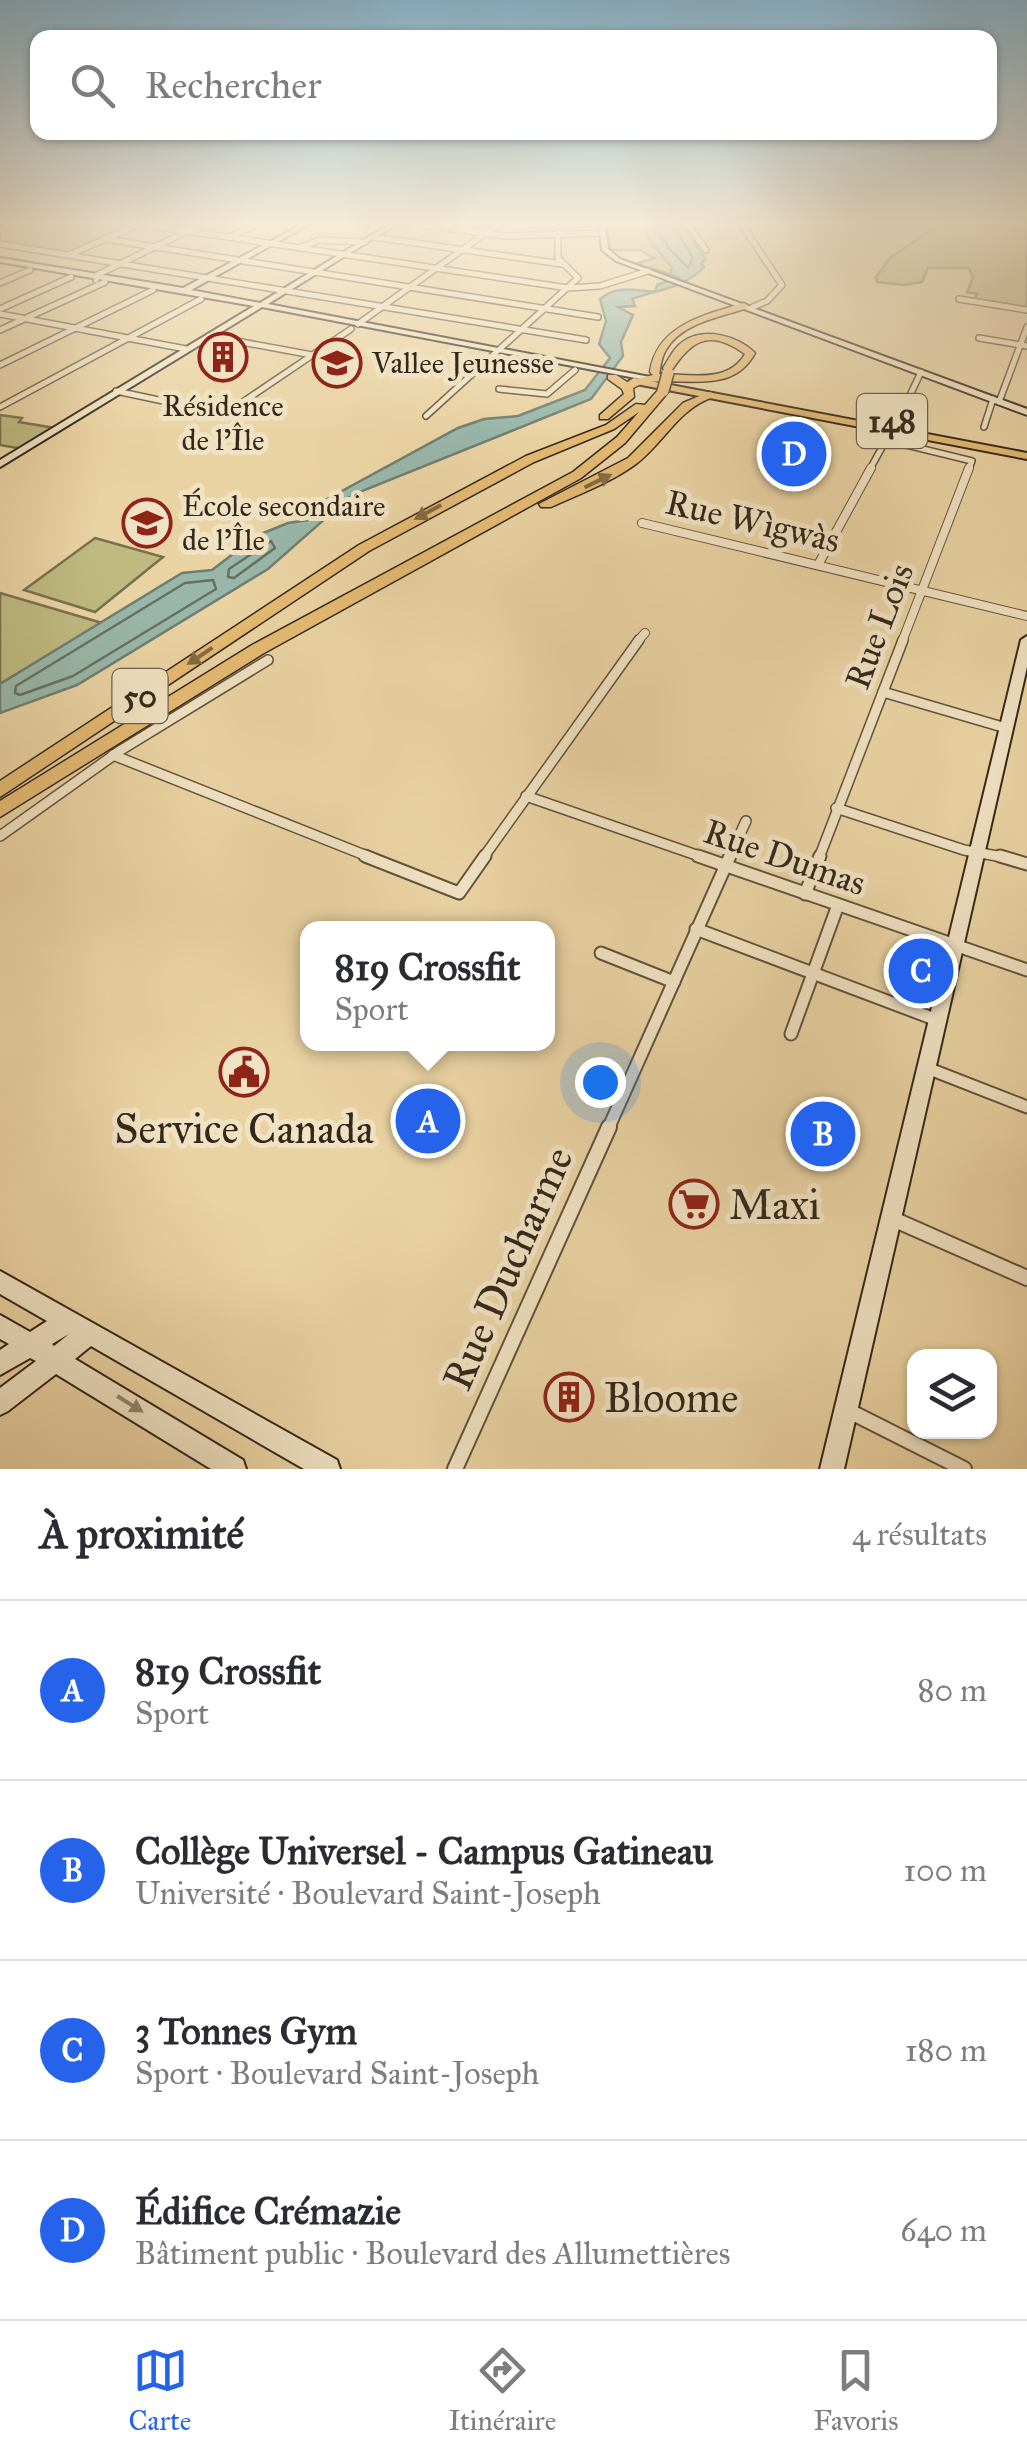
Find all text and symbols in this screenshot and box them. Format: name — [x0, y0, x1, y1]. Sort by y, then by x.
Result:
search box — [30, 30, 997, 140]
icon: search — [65, 58, 120, 113]
text: Rechercher — [145, 62, 321, 108]
building icon: Résidence de l'Île — [197, 331, 249, 383]
school or university icon: Vallee Jeunesse — [311, 337, 363, 389]
place label: Vallee Jeunesse — [371, 345, 554, 381]
place label: Résidence de l'Île — [162, 388, 284, 458]
road number: 148 — [857, 394, 927, 448]
pin: D — [762, 416, 826, 492]
one-way arrow — [584, 472, 613, 489]
street label: Rue Wìgwàs — [662, 481, 844, 562]
place label: École secondaire de l'Île — [182, 487, 386, 558]
school or university icon: École secondaire de l'Île — [121, 497, 173, 549]
one-way arrow — [414, 503, 443, 520]
street label: Rue Lois — [836, 557, 923, 695]
one-way arrow — [186, 646, 213, 665]
road number: 50 — [112, 669, 168, 723]
street label: Rue Dumas — [698, 810, 871, 905]
popup — [300, 921, 555, 1051]
pin: C — [888, 934, 954, 1008]
text: 819 Crossfit — [334, 944, 521, 990]
text: Sport — [334, 990, 408, 1029]
public building icon: Service Canada — [218, 1046, 270, 1098]
your location — [575, 1057, 626, 1108]
pin: A — [396, 1084, 460, 1158]
pin: B — [790, 1096, 856, 1172]
place label: Service Canada — [114, 1103, 374, 1155]
street label: Rue Ducharme — [431, 1139, 585, 1398]
supermarket icon: Maxi — [668, 1178, 720, 1230]
place label: Maxi — [729, 1179, 820, 1231]
map controls — [907, 1349, 997, 1439]
button: layers — [907, 1349, 997, 1439]
building icon: Bloome — [543, 1371, 595, 1423]
place label: Bloome — [604, 1372, 738, 1424]
one-way arrow — [116, 1395, 144, 1412]
text: À proximité — [40, 1508, 244, 1560]
text: 4 résultats — [852, 1515, 987, 1554]
text: 819 Crossfit — [135, 1648, 321, 1694]
text: A — [62, 1671, 83, 1710]
text: 80 m — [918, 1671, 987, 1710]
text: Sport — [135, 1694, 209, 1733]
text: Collège Universel - Campus Gatineau — [135, 1828, 713, 1874]
text: B — [62, 1851, 83, 1890]
text: 100 m — [903, 1851, 987, 1890]
text: Université · Boulevard Saint-Joseph — [135, 1874, 601, 1913]
text: 3 Tonnes Gym — [135, 2008, 357, 2054]
text: C — [62, 2031, 83, 2070]
text: 180 m — [905, 2031, 987, 2070]
text: Sport · Boulevard Saint-Joseph — [135, 2054, 539, 2093]
text: Édifice Crémazie — [135, 2188, 401, 2234]
text: D — [60, 2211, 85, 2250]
text: 640 m — [900, 2211, 987, 2250]
text: Bâtiment public · Boulevard des Allumettières — [135, 2234, 730, 2273]
tab: Carte — [129, 2343, 192, 2438]
tab: Itinéraire — [449, 2343, 556, 2438]
tab: Favoris — [813, 2343, 898, 2438]

